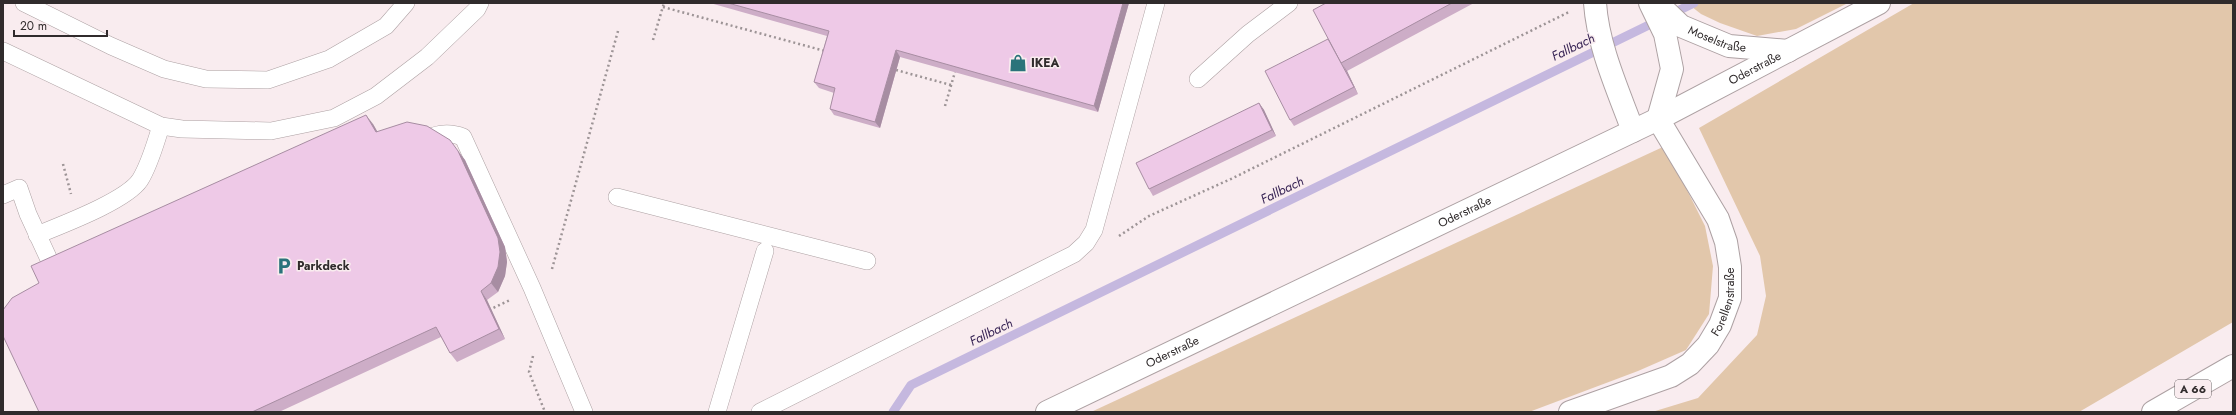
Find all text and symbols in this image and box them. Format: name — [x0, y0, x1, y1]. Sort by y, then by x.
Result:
scale bar — [14, 12, 107, 38]
text: 20 m — [20, 17, 47, 35]
street label: Moselstraße — [1685, 21, 1747, 56]
water label: Fallbach — [1548, 28, 1598, 66]
street label: Oderstraße — [1725, 47, 1784, 89]
shop icon: IKEA — [1008, 53, 1028, 73]
place label: IKEA — [1031, 54, 1059, 72]
water label: Fallbach — [1257, 171, 1307, 209]
street label: Oderstraße — [1435, 191, 1494, 232]
parking icon: Parkdeck — [274, 256, 294, 276]
place label: Parkdeck — [297, 257, 350, 275]
street label: Forellenstraße — [1706, 268, 1739, 340]
water label: Fallbach — [966, 313, 1016, 351]
street label: Oderstraße — [1143, 331, 1202, 372]
road number: A 66 — [2175, 380, 2211, 398]

